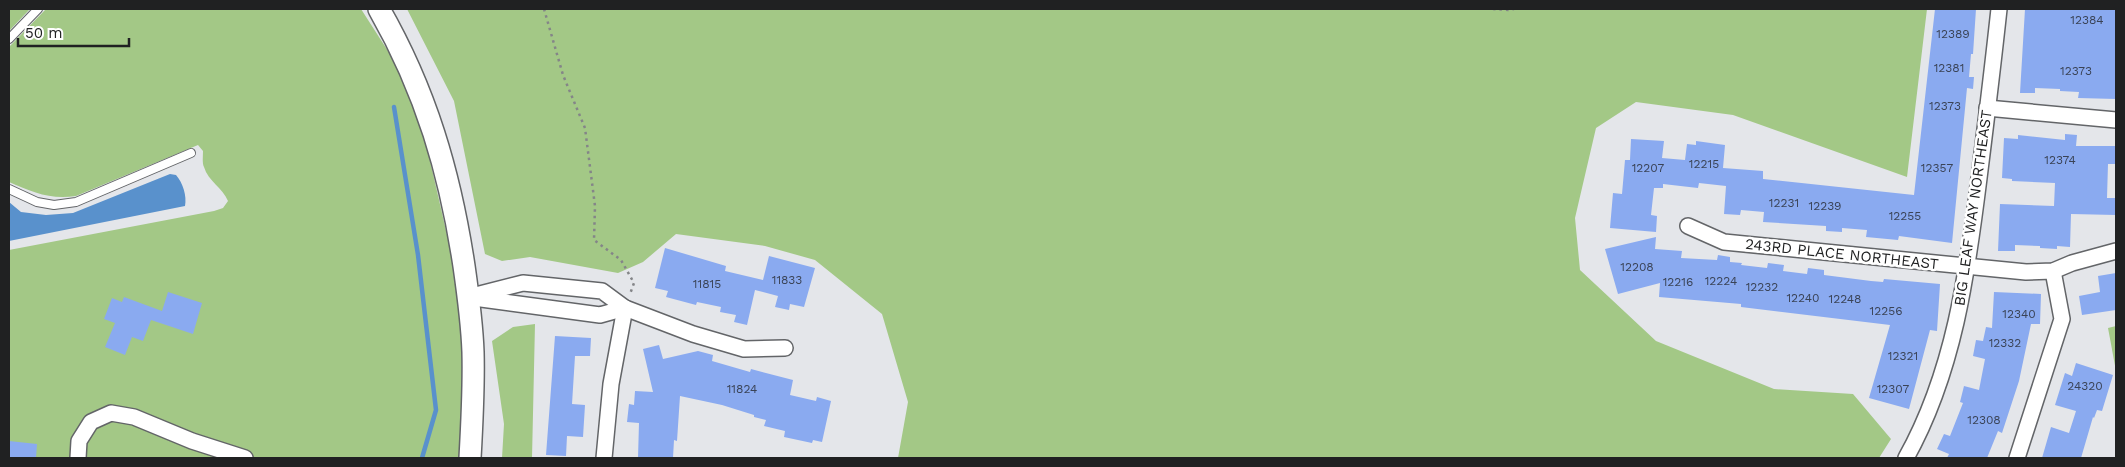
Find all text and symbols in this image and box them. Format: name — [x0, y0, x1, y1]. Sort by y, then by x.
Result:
house number: 12384 — [2070, 13, 2104, 27]
scale bar — [18, 15, 129, 47]
text: 50 m — [25, 24, 62, 42]
house number: 12389 — [1936, 27, 1970, 41]
house number: 12381 — [1934, 61, 1964, 75]
house number: 12373 — [2060, 64, 2092, 78]
house number: 12373 — [1929, 99, 1961, 113]
street label: BIG LEAF WAY NORTHEAST — [1950, 109, 1996, 307]
house number: 12374 — [2044, 153, 2076, 167]
house number: 12215 — [1689, 157, 1719, 171]
house number: 12207 — [1632, 161, 1665, 175]
house number: 12357 — [1921, 161, 1953, 175]
house number: 12231 — [1769, 196, 1799, 210]
house number: 12239 — [1808, 199, 1842, 213]
house number: 12255 — [1889, 209, 1921, 223]
street label: 243RD PLACE NORTHEAST — [1744, 235, 1940, 273]
house number: 12208 — [1620, 260, 1654, 274]
house number: 11833 — [772, 273, 802, 287]
house number: 12224 — [1705, 274, 1737, 288]
house number: 12216 — [1663, 275, 1693, 289]
house number: 11815 — [693, 277, 721, 291]
house number: 12232 — [1746, 280, 1778, 294]
house number: 12240 — [1786, 291, 1820, 305]
house number: 12248 — [1828, 292, 1862, 306]
house number: 12256 — [1870, 304, 1902, 318]
house number: 12340 — [2002, 307, 2036, 321]
house number: 12332 — [1989, 336, 2021, 350]
house number: 12321 — [1888, 349, 1918, 363]
house number: 24320 — [2067, 379, 2103, 393]
house number: 11824 — [727, 382, 757, 396]
house number: 12307 — [1877, 382, 1910, 396]
house number: 12308 — [1967, 413, 2001, 427]

